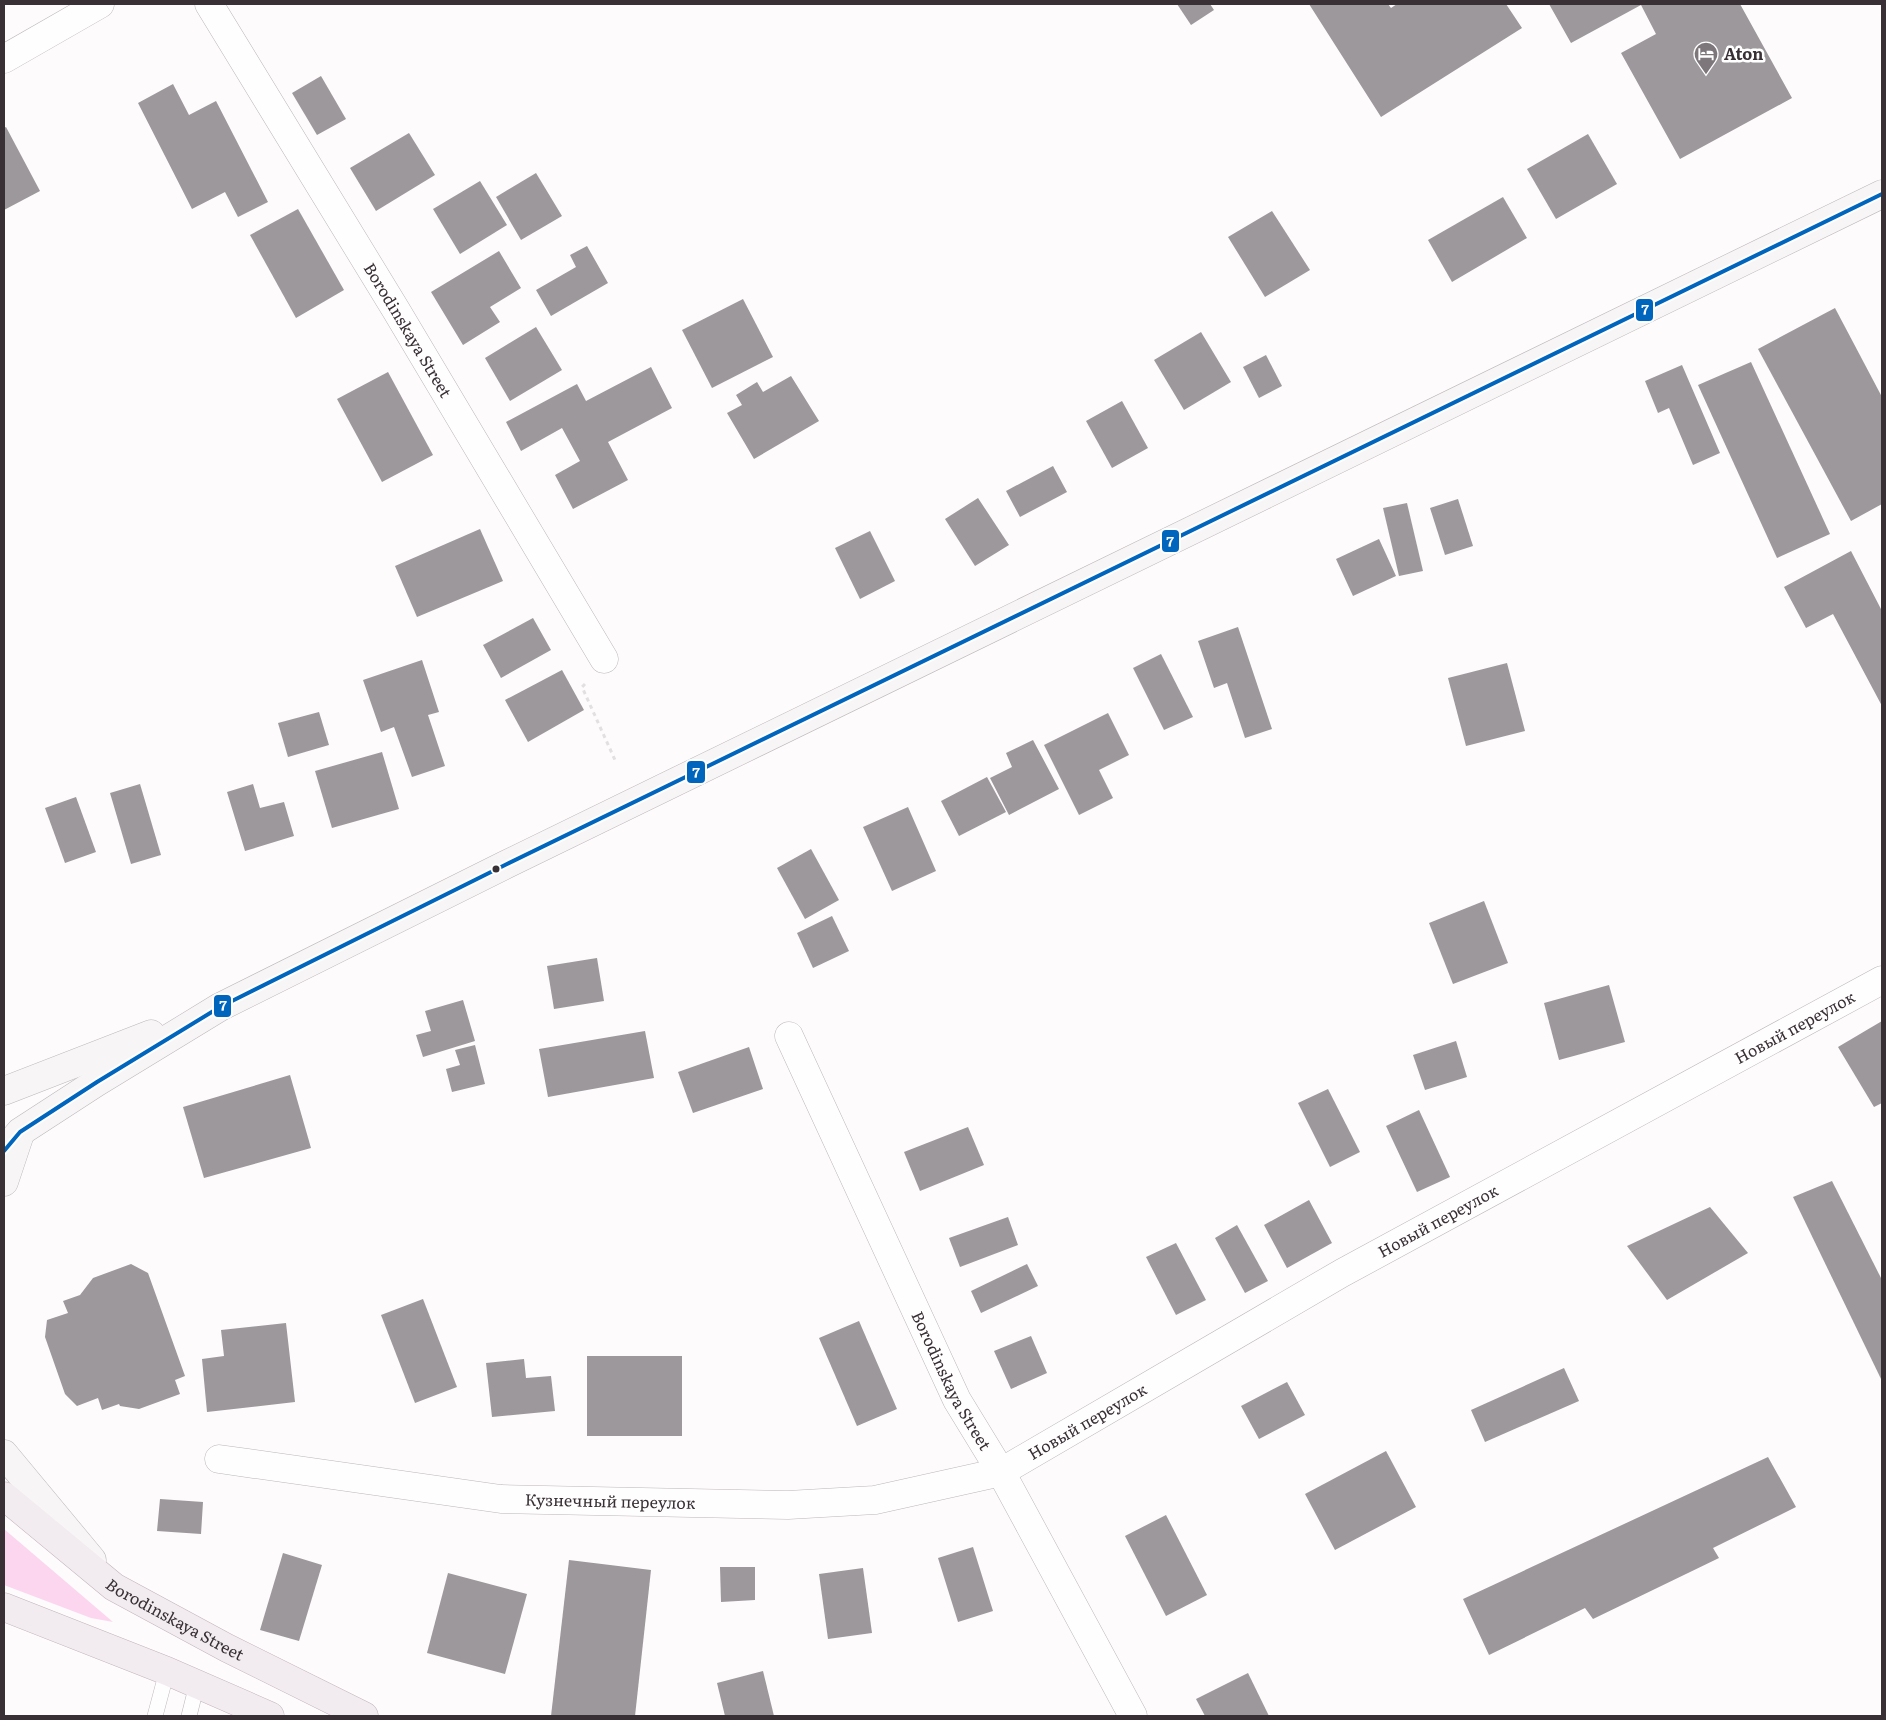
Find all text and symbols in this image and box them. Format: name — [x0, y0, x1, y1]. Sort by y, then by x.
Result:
hotel icon: Aton — [1693, 41, 1719, 75]
place label: Aton — [1724, 41, 1763, 65]
street label: Borodinskaya Street — [359, 258, 459, 402]
line badge: 7 — [1635, 298, 1654, 322]
text: 7 — [1641, 298, 1649, 318]
line badge: 7 — [1161, 529, 1180, 553]
text: 7 — [1166, 530, 1174, 550]
line badge: 7 — [686, 760, 706, 784]
text: 7 — [692, 761, 700, 781]
unlabelled marker — [491, 864, 501, 874]
street label: Новый переулок — [1730, 984, 1859, 1069]
line badge: 7 — [213, 994, 232, 1018]
text: 7 — [219, 994, 227, 1014]
street label: Новый переулок — [1373, 1177, 1502, 1263]
street label: Borodinskaya Street — [907, 1307, 998, 1455]
street label: Новый переулок — [1023, 1376, 1151, 1465]
street label: Кузнечный переулок — [525, 1487, 696, 1514]
street label: Borodinskaya Street — [101, 1572, 249, 1666]

